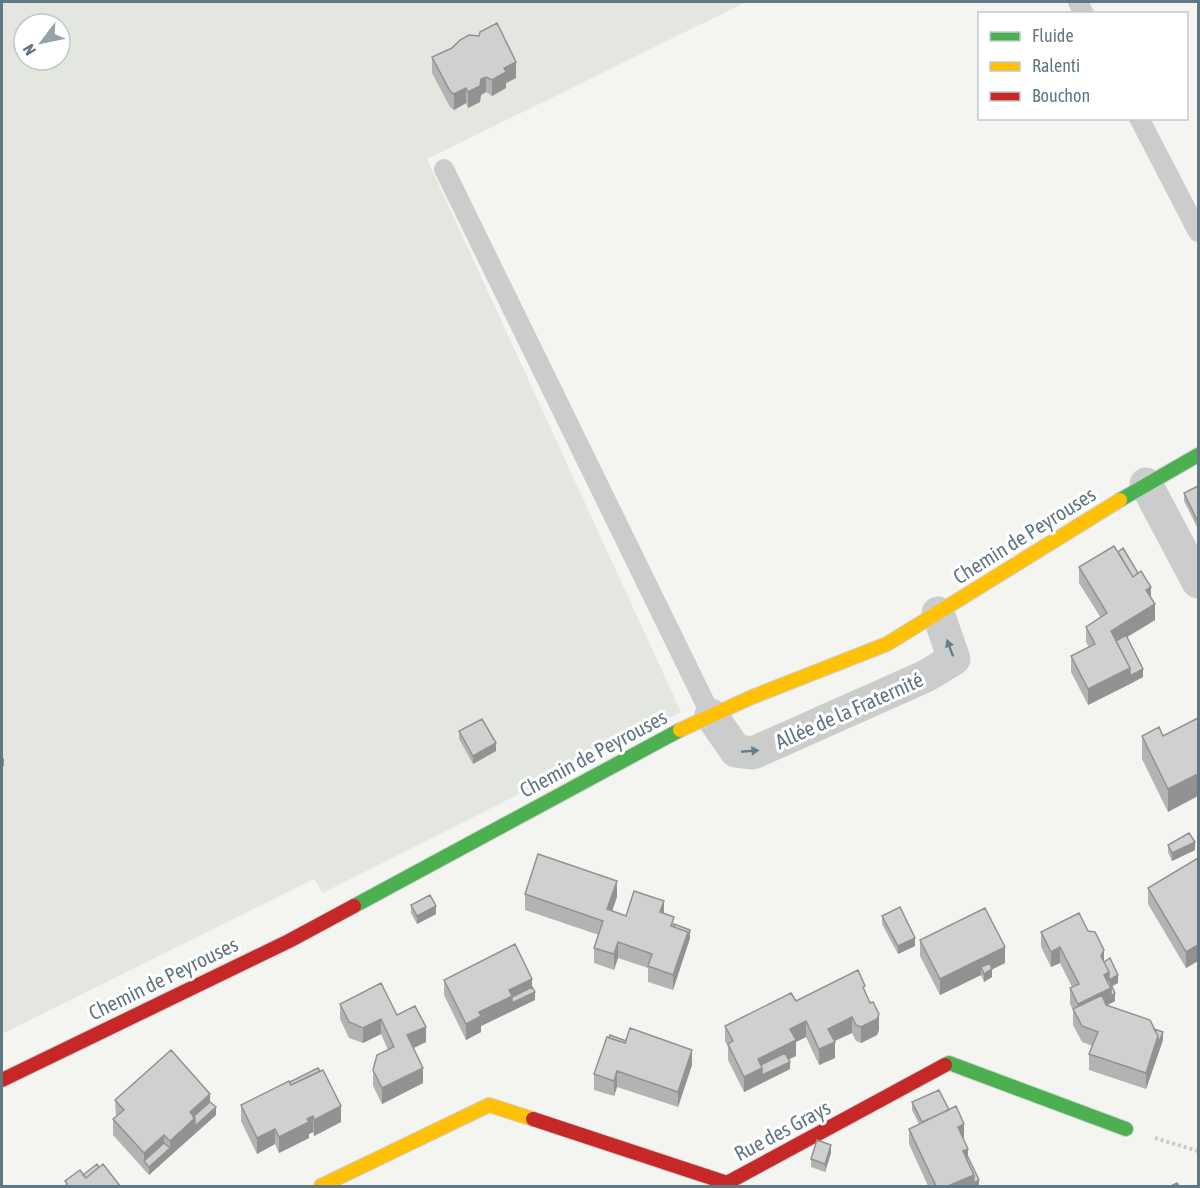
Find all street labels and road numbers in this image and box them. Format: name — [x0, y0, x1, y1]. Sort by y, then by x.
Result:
street label: Chemin de Peyrouses — [948, 482, 1100, 588]
street label: Allée de la Fraternité — [771, 667, 927, 753]
street label: Chemin de Peyrouses — [515, 704, 671, 802]
street label: Chemin de Peyrouses — [84, 931, 242, 1025]
street label: Rue des Grays — [730, 1095, 834, 1165]

